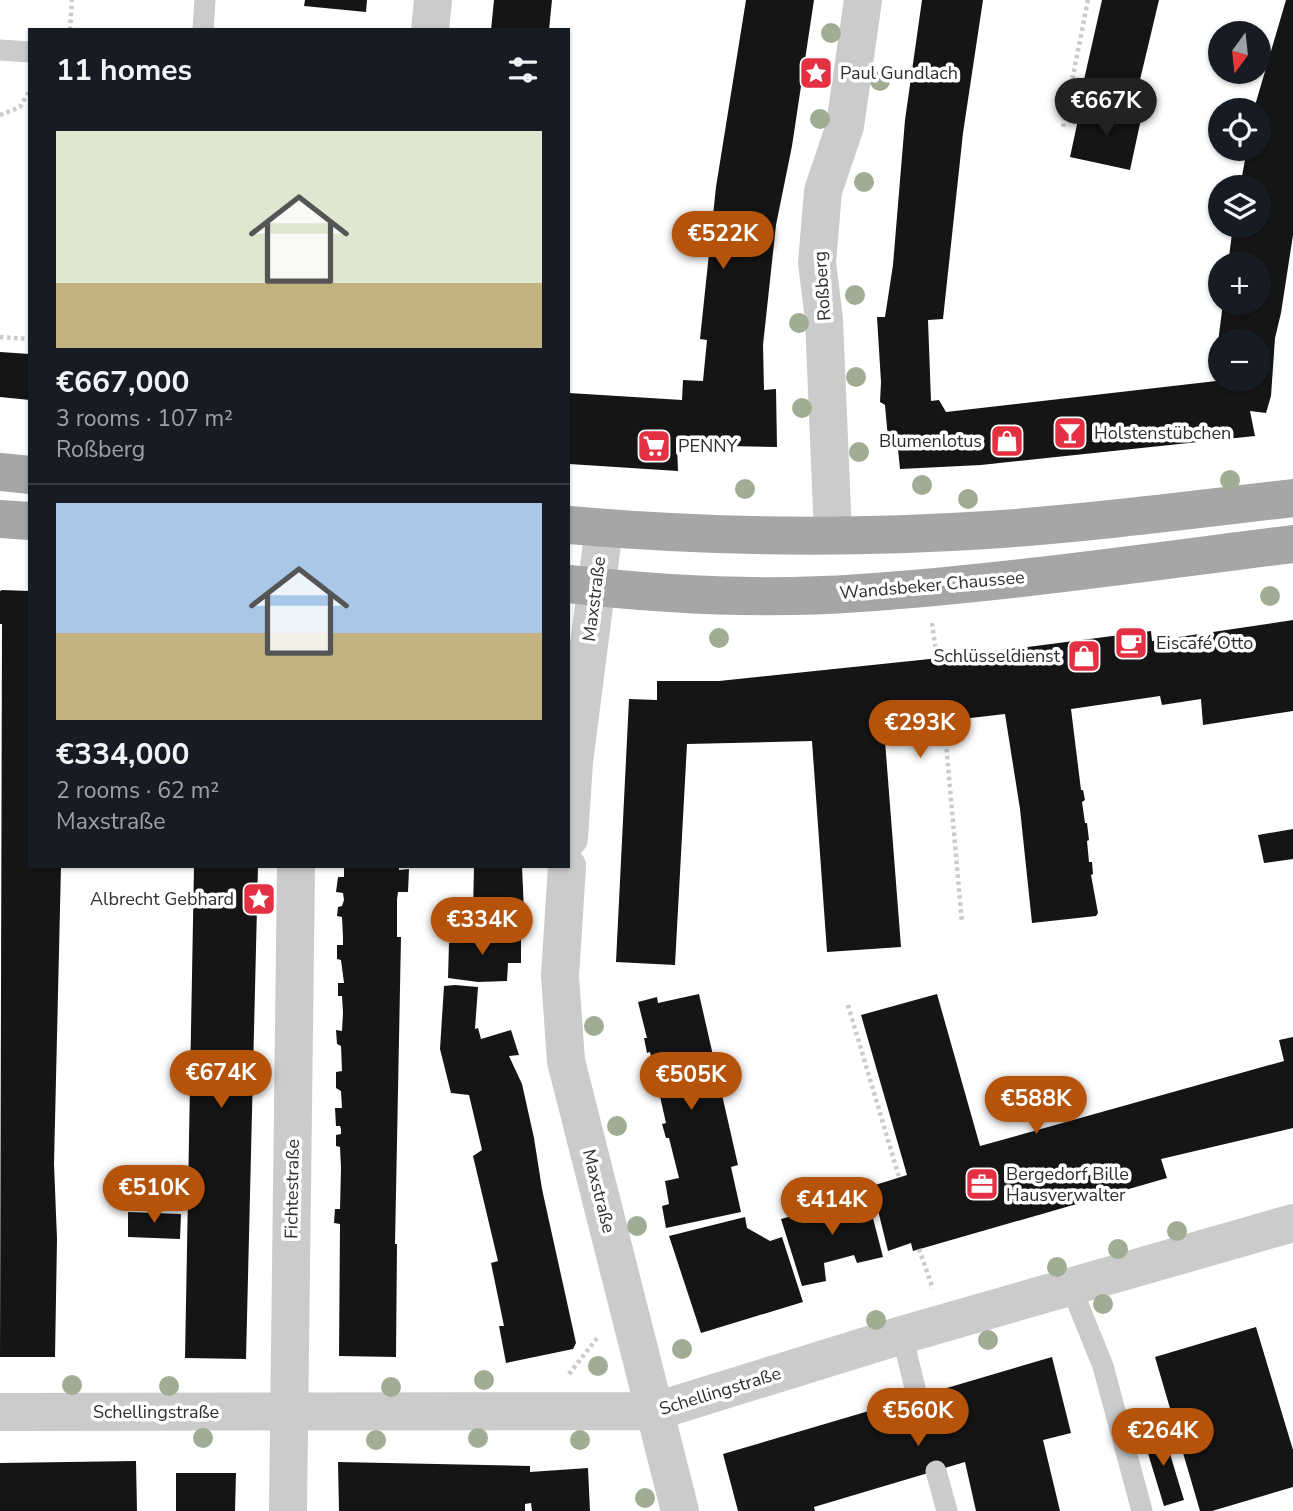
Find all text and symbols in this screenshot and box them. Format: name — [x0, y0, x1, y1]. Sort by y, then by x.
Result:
north arrow — [1208, 21, 1270, 84]
map controls — [1208, 21, 1271, 392]
text: 11 homes — [56, 50, 192, 91]
icon: filters — [504, 51, 542, 89]
place icon: Paul Gundlach — [797, 54, 835, 92]
place label: Paul Gundlach — [840, 61, 958, 85]
pin: €667K — [1057, 78, 1155, 138]
text: €667K — [1071, 85, 1141, 116]
button: locate — [1208, 98, 1271, 161]
button: layers — [1208, 175, 1271, 238]
icon: home — [236, 176, 362, 302]
pin: €522K — [674, 212, 772, 271]
text: €522K — [688, 218, 758, 249]
street label: Roßberg — [808, 250, 836, 322]
button: + — [1208, 252, 1271, 315]
button: − — [1208, 329, 1271, 392]
text: €667,000 — [56, 362, 189, 403]
text: 3 rooms · 107 m² — [56, 403, 233, 434]
bar icon: Holstenstübchen — [1051, 414, 1089, 452]
place label: Holstenstübchen — [1094, 421, 1231, 445]
shop icon: Blumenlotus — [988, 422, 1026, 460]
supermarket icon: PENNY — [635, 427, 673, 465]
place label: Blumenlotus — [879, 429, 982, 453]
text: Roßberg — [56, 434, 145, 465]
place label: PENNY — [678, 434, 738, 458]
icon: home — [236, 548, 362, 674]
street label: Maxstraße — [577, 555, 611, 643]
street label: Wandsbeker Chaussee — [838, 565, 1026, 605]
cafe icon: Eiscafé Otto — [1112, 624, 1150, 662]
place label: Eiscafé Otto — [1156, 631, 1253, 655]
shop icon: Schlüsseldienst — [1065, 637, 1103, 675]
place label: Schlüsseldienst — [933, 644, 1061, 668]
pin: €293K — [871, 700, 969, 760]
text: €293K — [885, 707, 955, 738]
text: €334,000 — [56, 734, 189, 775]
text: 2 rooms · 62 m² — [56, 775, 219, 806]
text: Maxstraße — [56, 806, 166, 837]
place icon: Albrecht Gebhard — [240, 880, 278, 918]
place label: Albrecht Gebhard — [90, 887, 234, 911]
pin: €334K — [433, 898, 531, 957]
text: €334K — [447, 904, 517, 935]
pin: €674K — [172, 1050, 270, 1110]
pin: €505K — [642, 1052, 740, 1112]
text: €674K — [186, 1057, 256, 1088]
text: €505K — [656, 1059, 726, 1090]
pin: €588K — [987, 1076, 1085, 1136]
text: €588K — [1001, 1083, 1071, 1114]
street label: Fichtestraße — [279, 1139, 305, 1239]
street label: Maxstraße — [577, 1147, 621, 1235]
place label: Bergedorf Bille Hausverwalter — [1006, 1162, 1129, 1207]
office icon: Bergedorf Bille Hausverwalter — [963, 1165, 1001, 1203]
pin: €510K — [105, 1166, 203, 1225]
text: €510K — [119, 1172, 189, 1203]
pin: €414K — [783, 1178, 881, 1237]
text: €414K — [797, 1184, 867, 1215]
street label: Schellingstraße — [656, 1361, 784, 1421]
pin: €560K — [869, 1388, 967, 1448]
text: €560K — [883, 1395, 953, 1426]
street label: Schellingstraße — [93, 1400, 219, 1424]
pin: €264K — [1114, 1408, 1212, 1468]
text: €264K — [1128, 1415, 1198, 1446]

